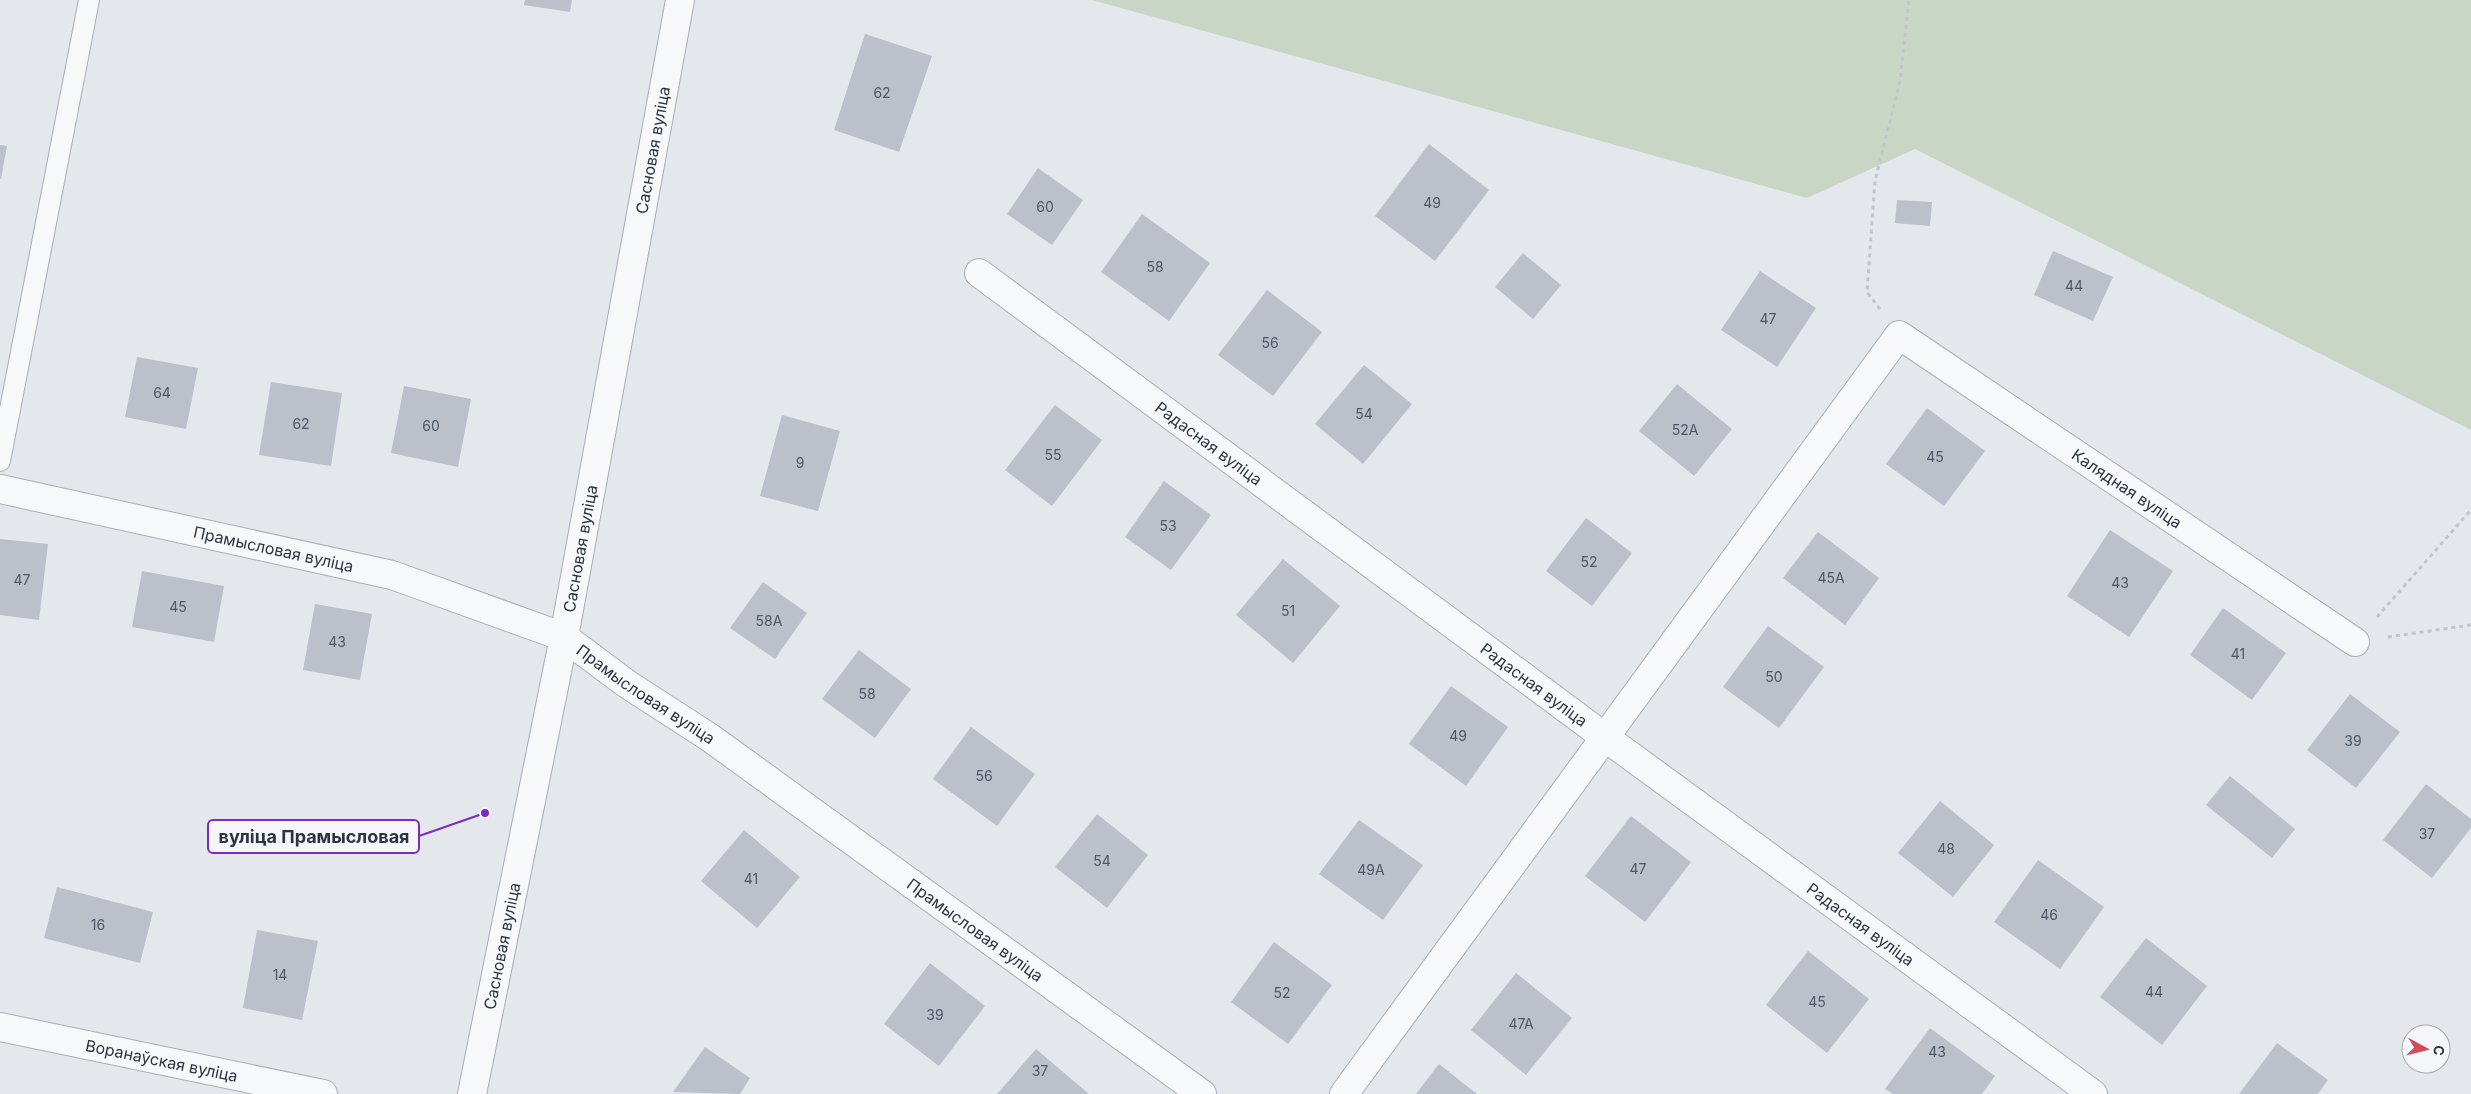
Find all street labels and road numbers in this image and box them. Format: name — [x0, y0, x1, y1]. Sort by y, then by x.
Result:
street label: Сасновая вуліца — [631, 85, 674, 216]
street label: Радасная вуліца — [1151, 397, 1266, 490]
street label: Калядная вуліца — [2068, 444, 2186, 533]
street label: Сасновая вуліца — [559, 483, 602, 614]
street label: Прамысловая вуліца — [192, 522, 355, 576]
street label: Радасная вуліца — [1477, 638, 1591, 731]
street label: Прамысловая вуліца — [573, 640, 719, 748]
street label: Прамысловая вуліца — [903, 874, 1047, 986]
street label: Радасная вуліца — [1803, 878, 1918, 970]
street label: Сасновая вуліца — [479, 881, 524, 1011]
street label: Воранаўская вуліца — [84, 1035, 239, 1086]

